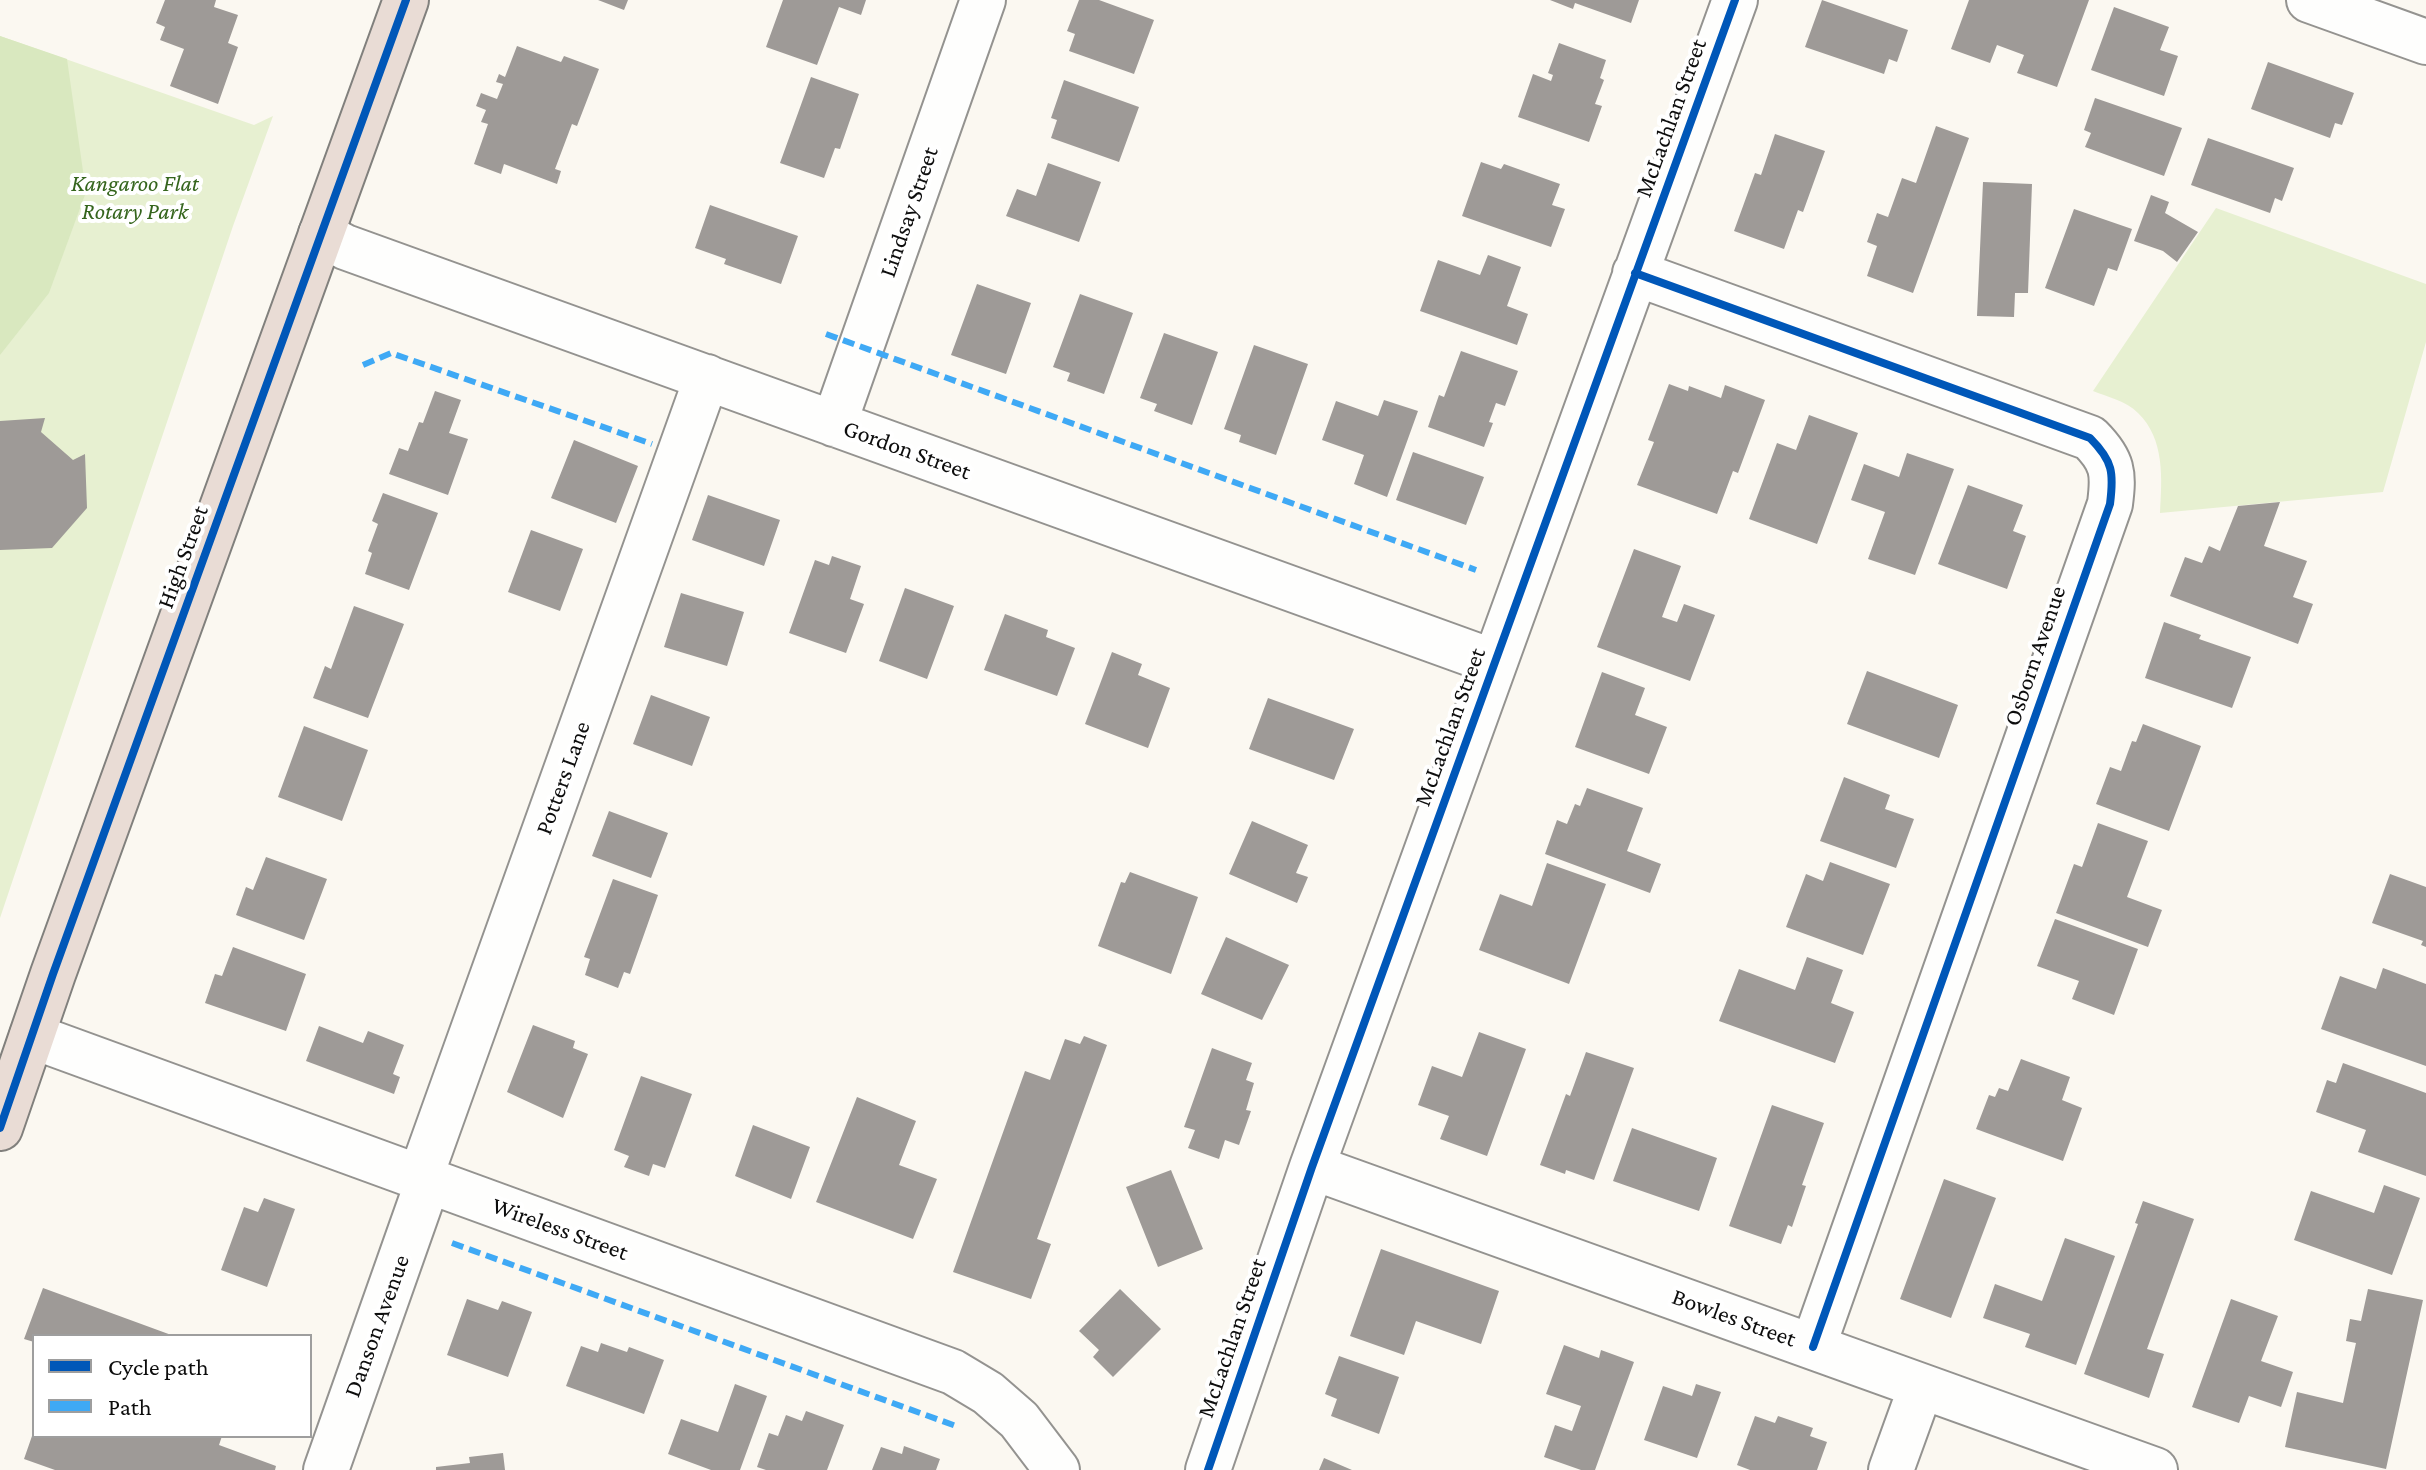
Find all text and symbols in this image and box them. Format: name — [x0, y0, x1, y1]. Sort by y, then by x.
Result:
street label: McLachlan Street — [1629, 35, 1713, 201]
street label: Lindsay Street — [873, 143, 945, 281]
park label: Kangaroo Flat Rotary Park — [71, 170, 199, 226]
street label: Gordon Street — [839, 414, 975, 486]
street label: High Street — [151, 502, 215, 612]
street label: Osborn Avenue — [1998, 582, 2072, 730]
street label: McLachlan Street — [1408, 644, 1492, 810]
street label: Potters Lane — [529, 717, 597, 839]
street label: Wireless Street — [488, 1191, 632, 1267]
street label: Danson Avenue — [338, 1251, 416, 1401]
street label: McLachlan Street — [1191, 1254, 1273, 1422]
street label: Bowles Street — [1668, 1282, 1800, 1354]
legend — [32, 1334, 312, 1438]
text: Cycle path — [108, 1353, 209, 1380]
text: Path — [108, 1393, 152, 1420]

